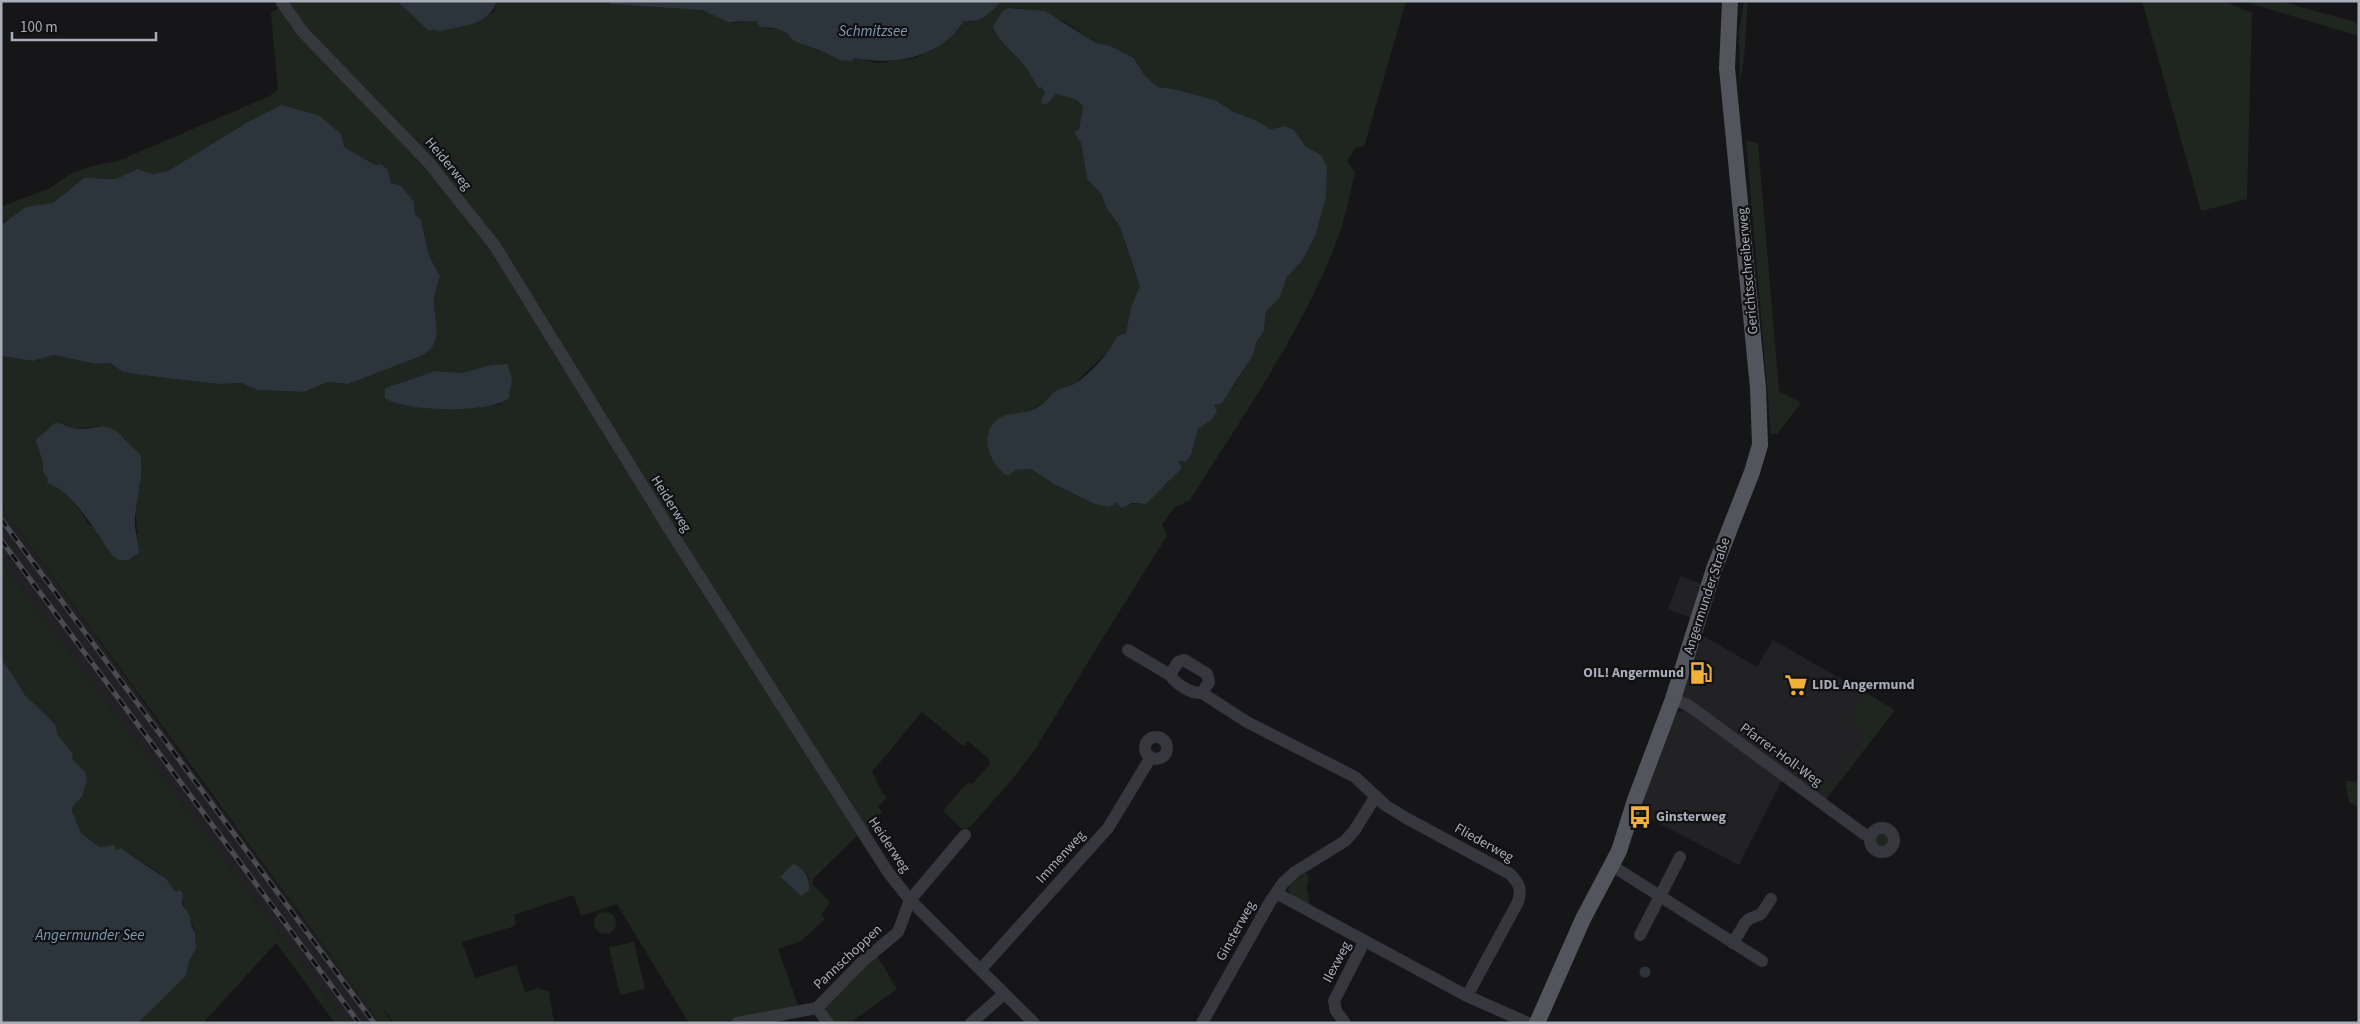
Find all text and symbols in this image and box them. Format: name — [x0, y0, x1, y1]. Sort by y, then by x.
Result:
scale bar — [12, 10, 156, 42]
text: 100 m — [20, 17, 58, 38]
water label: Schmitzsee — [839, 21, 907, 42]
street label: Heiderweg — [420, 133, 476, 195]
street label: Gerichtsschreiberweg — [1733, 207, 1763, 335]
street label: Heiderweg — [646, 472, 696, 536]
street label: Angermunder Straße — [1679, 535, 1735, 657]
fuel station icon: OIL! Angermund — [1688, 660, 1714, 686]
place label: OIL! Angermund — [1583, 663, 1684, 683]
supermarket icon: LIDL Angermund — [1783, 672, 1809, 698]
place label: LIDL Angermund — [1812, 675, 1914, 695]
street label: Pfarrer-Holl-Weg — [1736, 718, 1826, 792]
bus stop icon: Ginsterweg — [1627, 804, 1653, 830]
place label: Ginsterweg — [1656, 807, 1727, 827]
street label: Heiderweg — [863, 813, 915, 877]
street label: Fliederweg — [1451, 819, 1517, 867]
street label: Immenweg — [1032, 826, 1090, 888]
street label: Ginsterweg — [1211, 897, 1261, 965]
street label: Pannschoppen — [809, 920, 887, 994]
water label: Angermunder See — [35, 925, 144, 946]
street label: Ilexweg — [1318, 938, 1356, 986]

